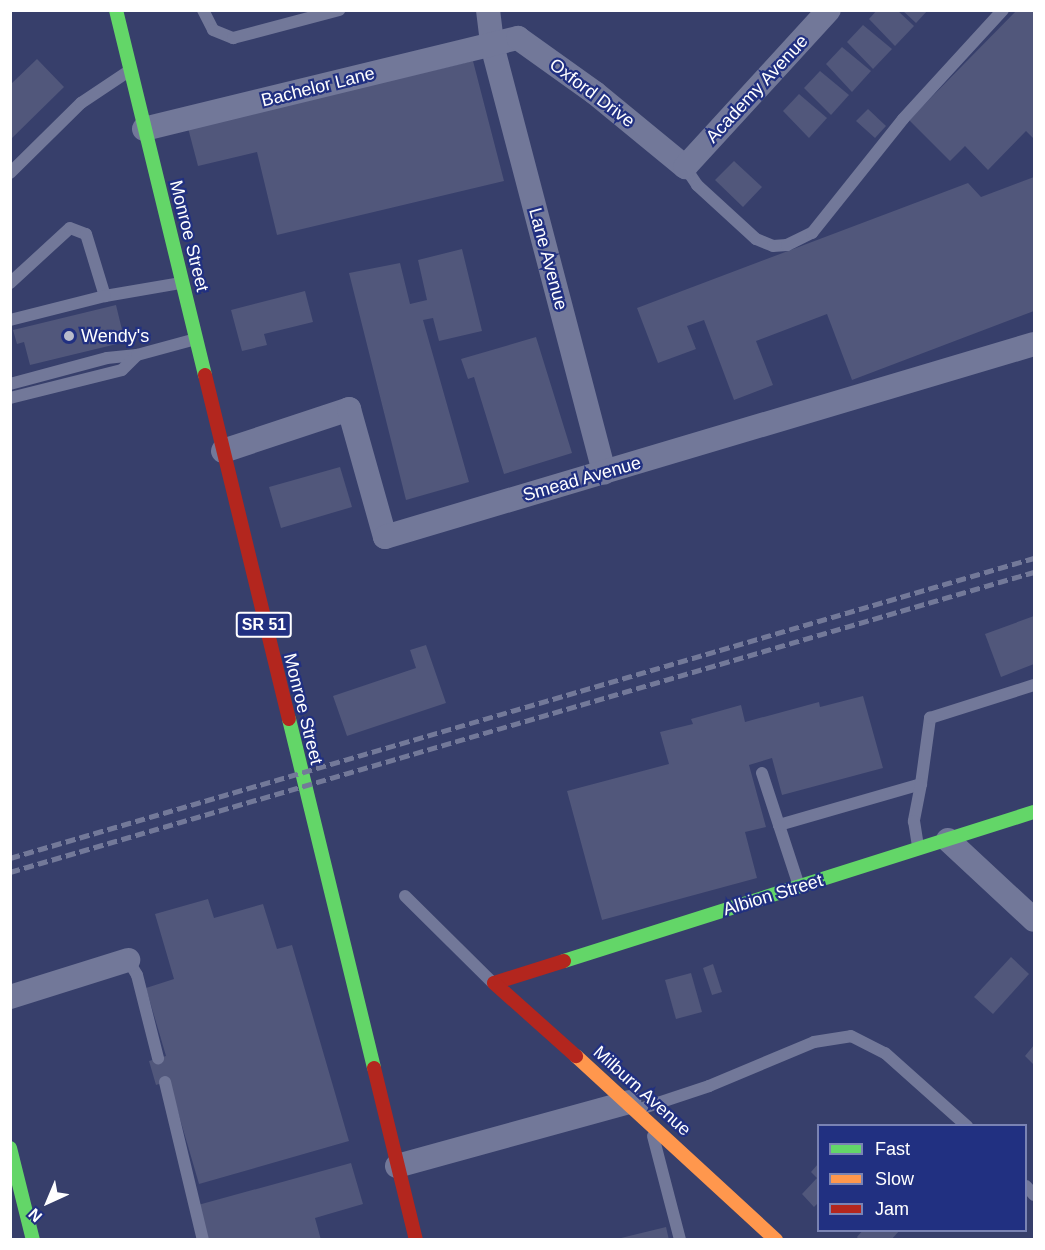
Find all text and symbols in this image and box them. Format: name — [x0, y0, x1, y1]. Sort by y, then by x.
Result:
street label: Academy Avenue — [701, 30, 813, 148]
street label: Oxford Drive — [545, 54, 639, 132]
street label: Bachelor Lane — [259, 62, 377, 112]
street label: Monroe Street — [165, 178, 213, 294]
street label: Lane Avenue — [524, 205, 572, 313]
place label: Wendy's — [81, 325, 149, 347]
marker: Wendy's — [62, 329, 76, 343]
street label: Smead Avenue — [520, 452, 644, 506]
road number: SR 51 — [236, 612, 292, 638]
street label: Monroe Street — [279, 651, 327, 767]
street label: Albion Street — [721, 870, 825, 920]
street label: Milburn Avenue — [588, 1041, 696, 1141]
legend — [817, 1124, 1027, 1232]
text: Fast — [875, 1139, 910, 1159]
text: Slow — [875, 1169, 914, 1189]
north arrow — [18, 1172, 78, 1232]
text: Jam — [875, 1199, 909, 1219]
text: N — [25, 1205, 45, 1225]

